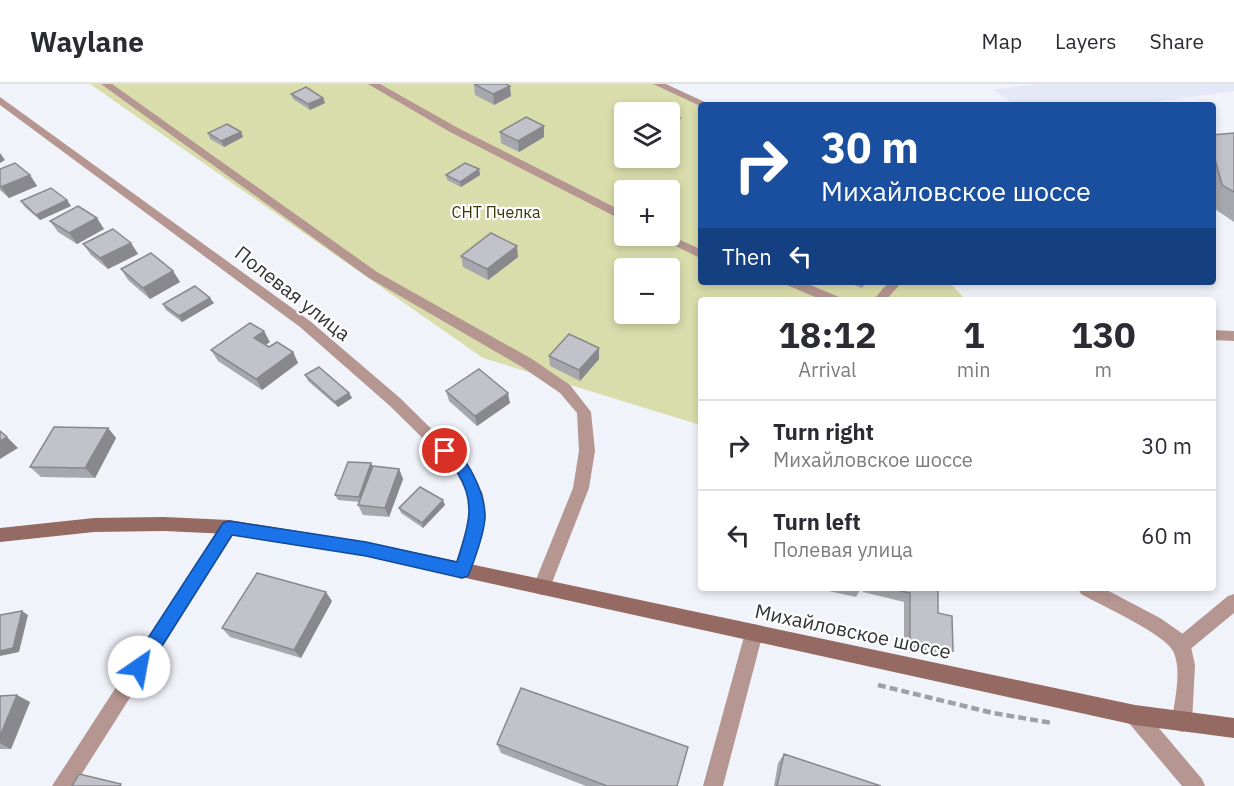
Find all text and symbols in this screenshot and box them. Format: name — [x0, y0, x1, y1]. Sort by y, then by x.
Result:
text: Waylane — [30, 23, 144, 60]
text: Map — [982, 27, 1022, 55]
text: Layers — [1055, 27, 1117, 55]
text: Share — [1150, 27, 1204, 55]
map controls — [614, 102, 680, 324]
button: layers — [614, 102, 680, 168]
text: 30 m — [821, 120, 919, 175]
icon: right — [722, 126, 800, 204]
text: Михайловское шоссе — [821, 173, 1091, 208]
button: + — [614, 180, 680, 246]
park label: СНТ Пчелка — [452, 202, 541, 222]
street label: Полевая улица — [230, 239, 357, 347]
icon: left — [784, 240, 817, 273]
text: Then — [722, 242, 772, 271]
button: − — [614, 258, 680, 324]
text: 18:12 — [778, 311, 877, 358]
text: 1 — [963, 311, 985, 358]
text: 130 — [1071, 311, 1136, 358]
text: Arrival — [798, 356, 857, 383]
text: min — [957, 356, 991, 383]
text: m — [1095, 356, 1112, 383]
text: Turn right — [773, 417, 874, 446]
pin — [419, 425, 470, 476]
icon: right — [722, 429, 755, 462]
text: 30 m — [1141, 431, 1192, 460]
icon: arrive — [428, 434, 461, 467]
text: Михайловское шоссе — [773, 446, 973, 473]
text: Turn left — [773, 507, 861, 536]
icon: left — [722, 519, 755, 552]
text: 60 m — [1141, 521, 1192, 550]
text: Полевая улица — [773, 536, 913, 563]
street label: Михайловское шоссе — [752, 597, 954, 665]
position arrow — [107, 635, 171, 699]

